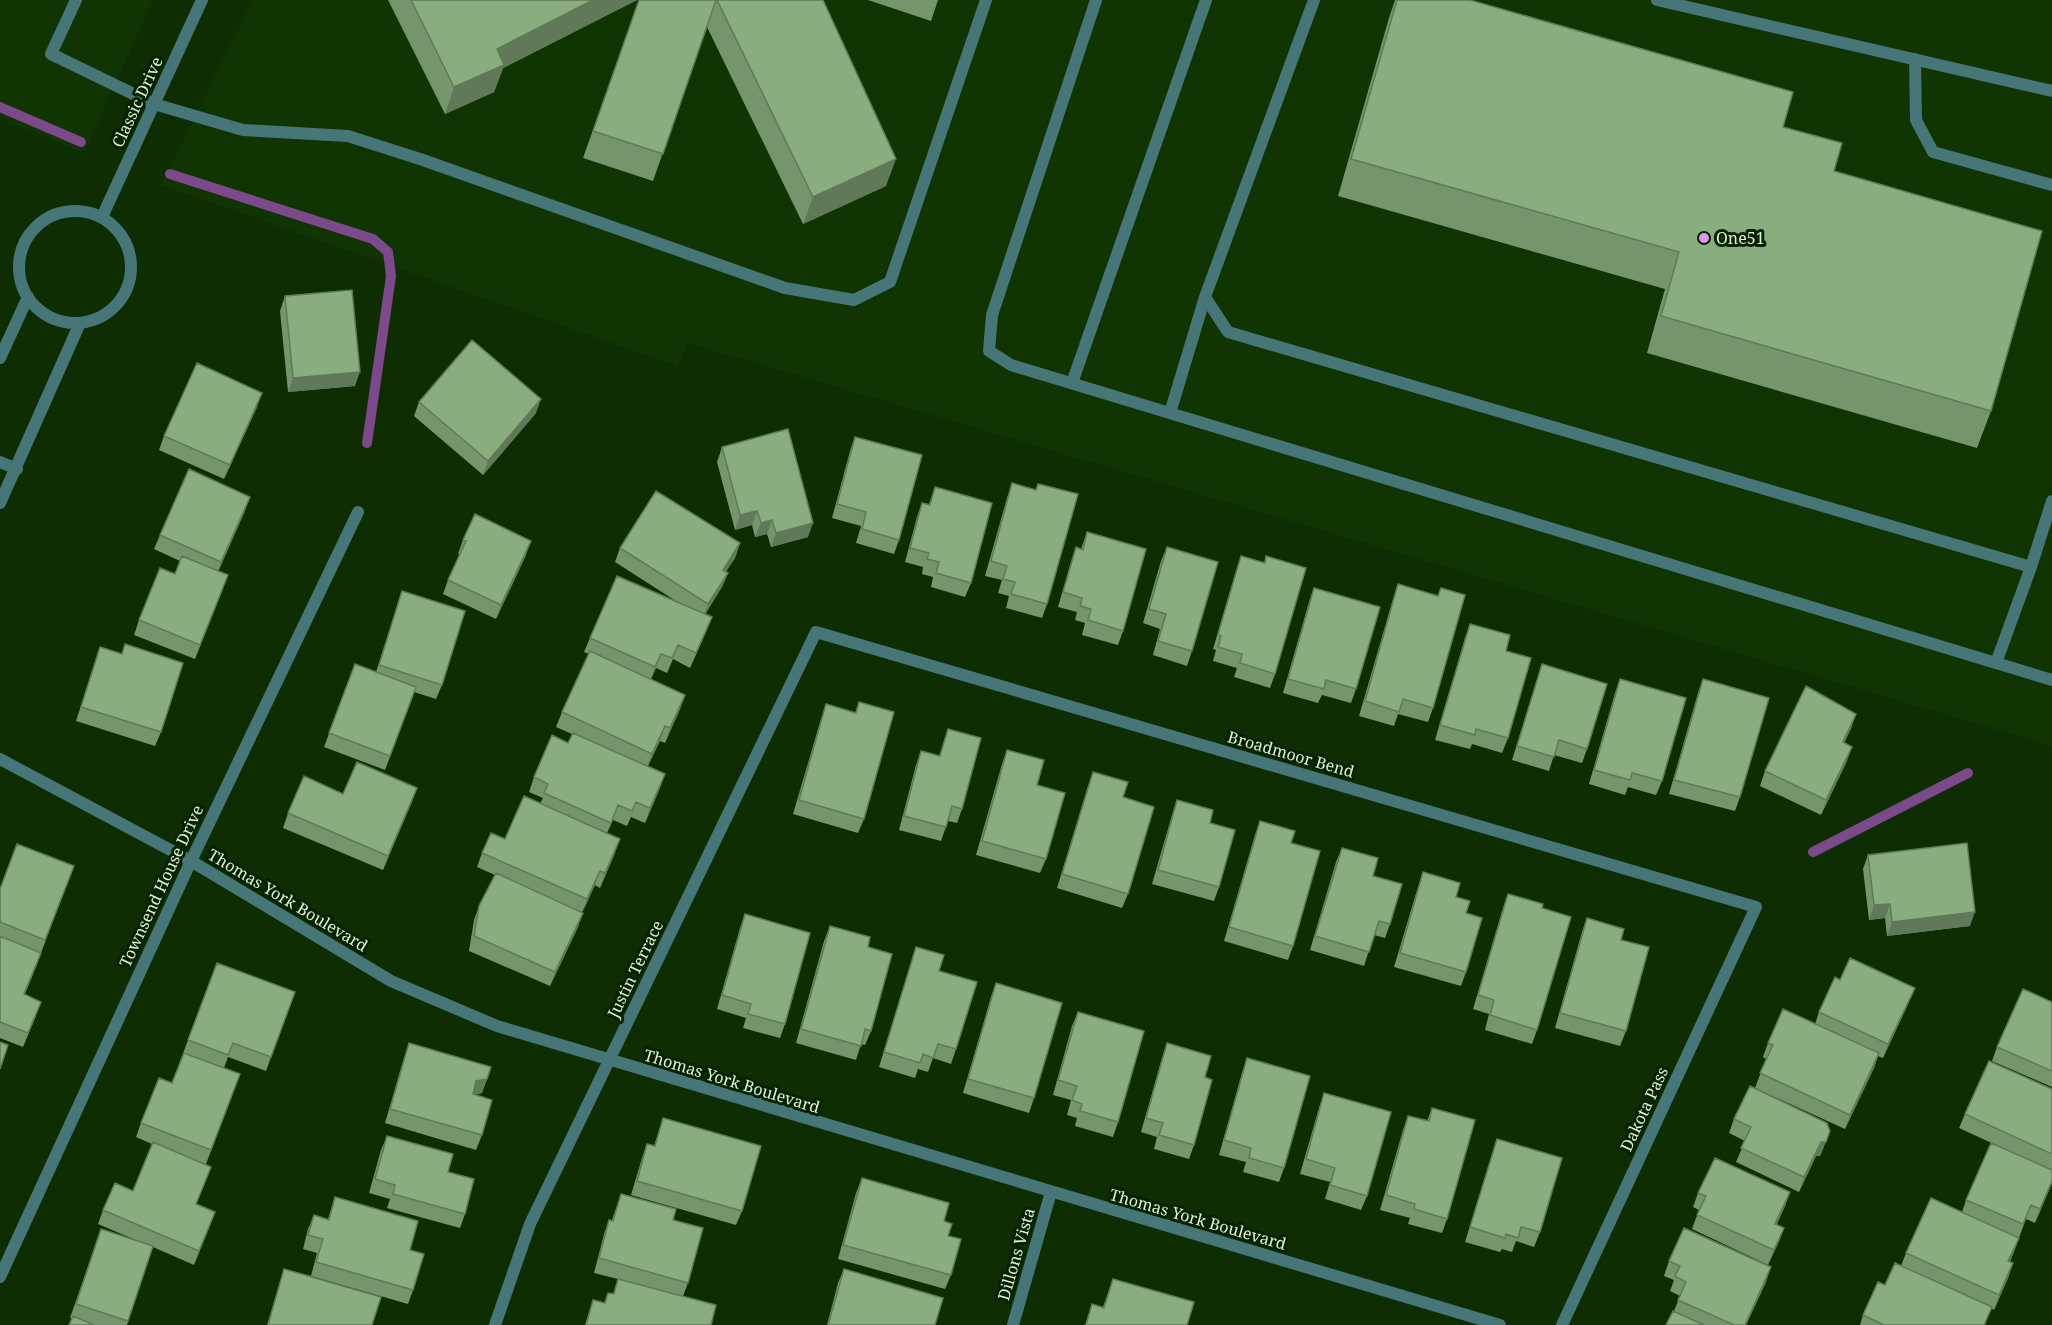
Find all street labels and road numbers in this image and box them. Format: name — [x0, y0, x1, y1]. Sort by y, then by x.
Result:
street label: Classic Drive — [106, 53, 168, 151]
street label: Broadmoor Bend — [1225, 725, 1357, 783]
street label: Townsend House Drive — [114, 801, 208, 971]
street label: Thomas York Boulevard — [204, 843, 372, 957]
street label: Justin Terrace — [601, 916, 668, 1022]
street label: Thomas York Boulevard — [641, 1044, 823, 1118]
street label: Dakota Pass — [1615, 1063, 1673, 1155]
street label: Thomas York Boulevard — [1107, 1183, 1289, 1255]
street label: Dillons Vista — [992, 1205, 1040, 1303]

